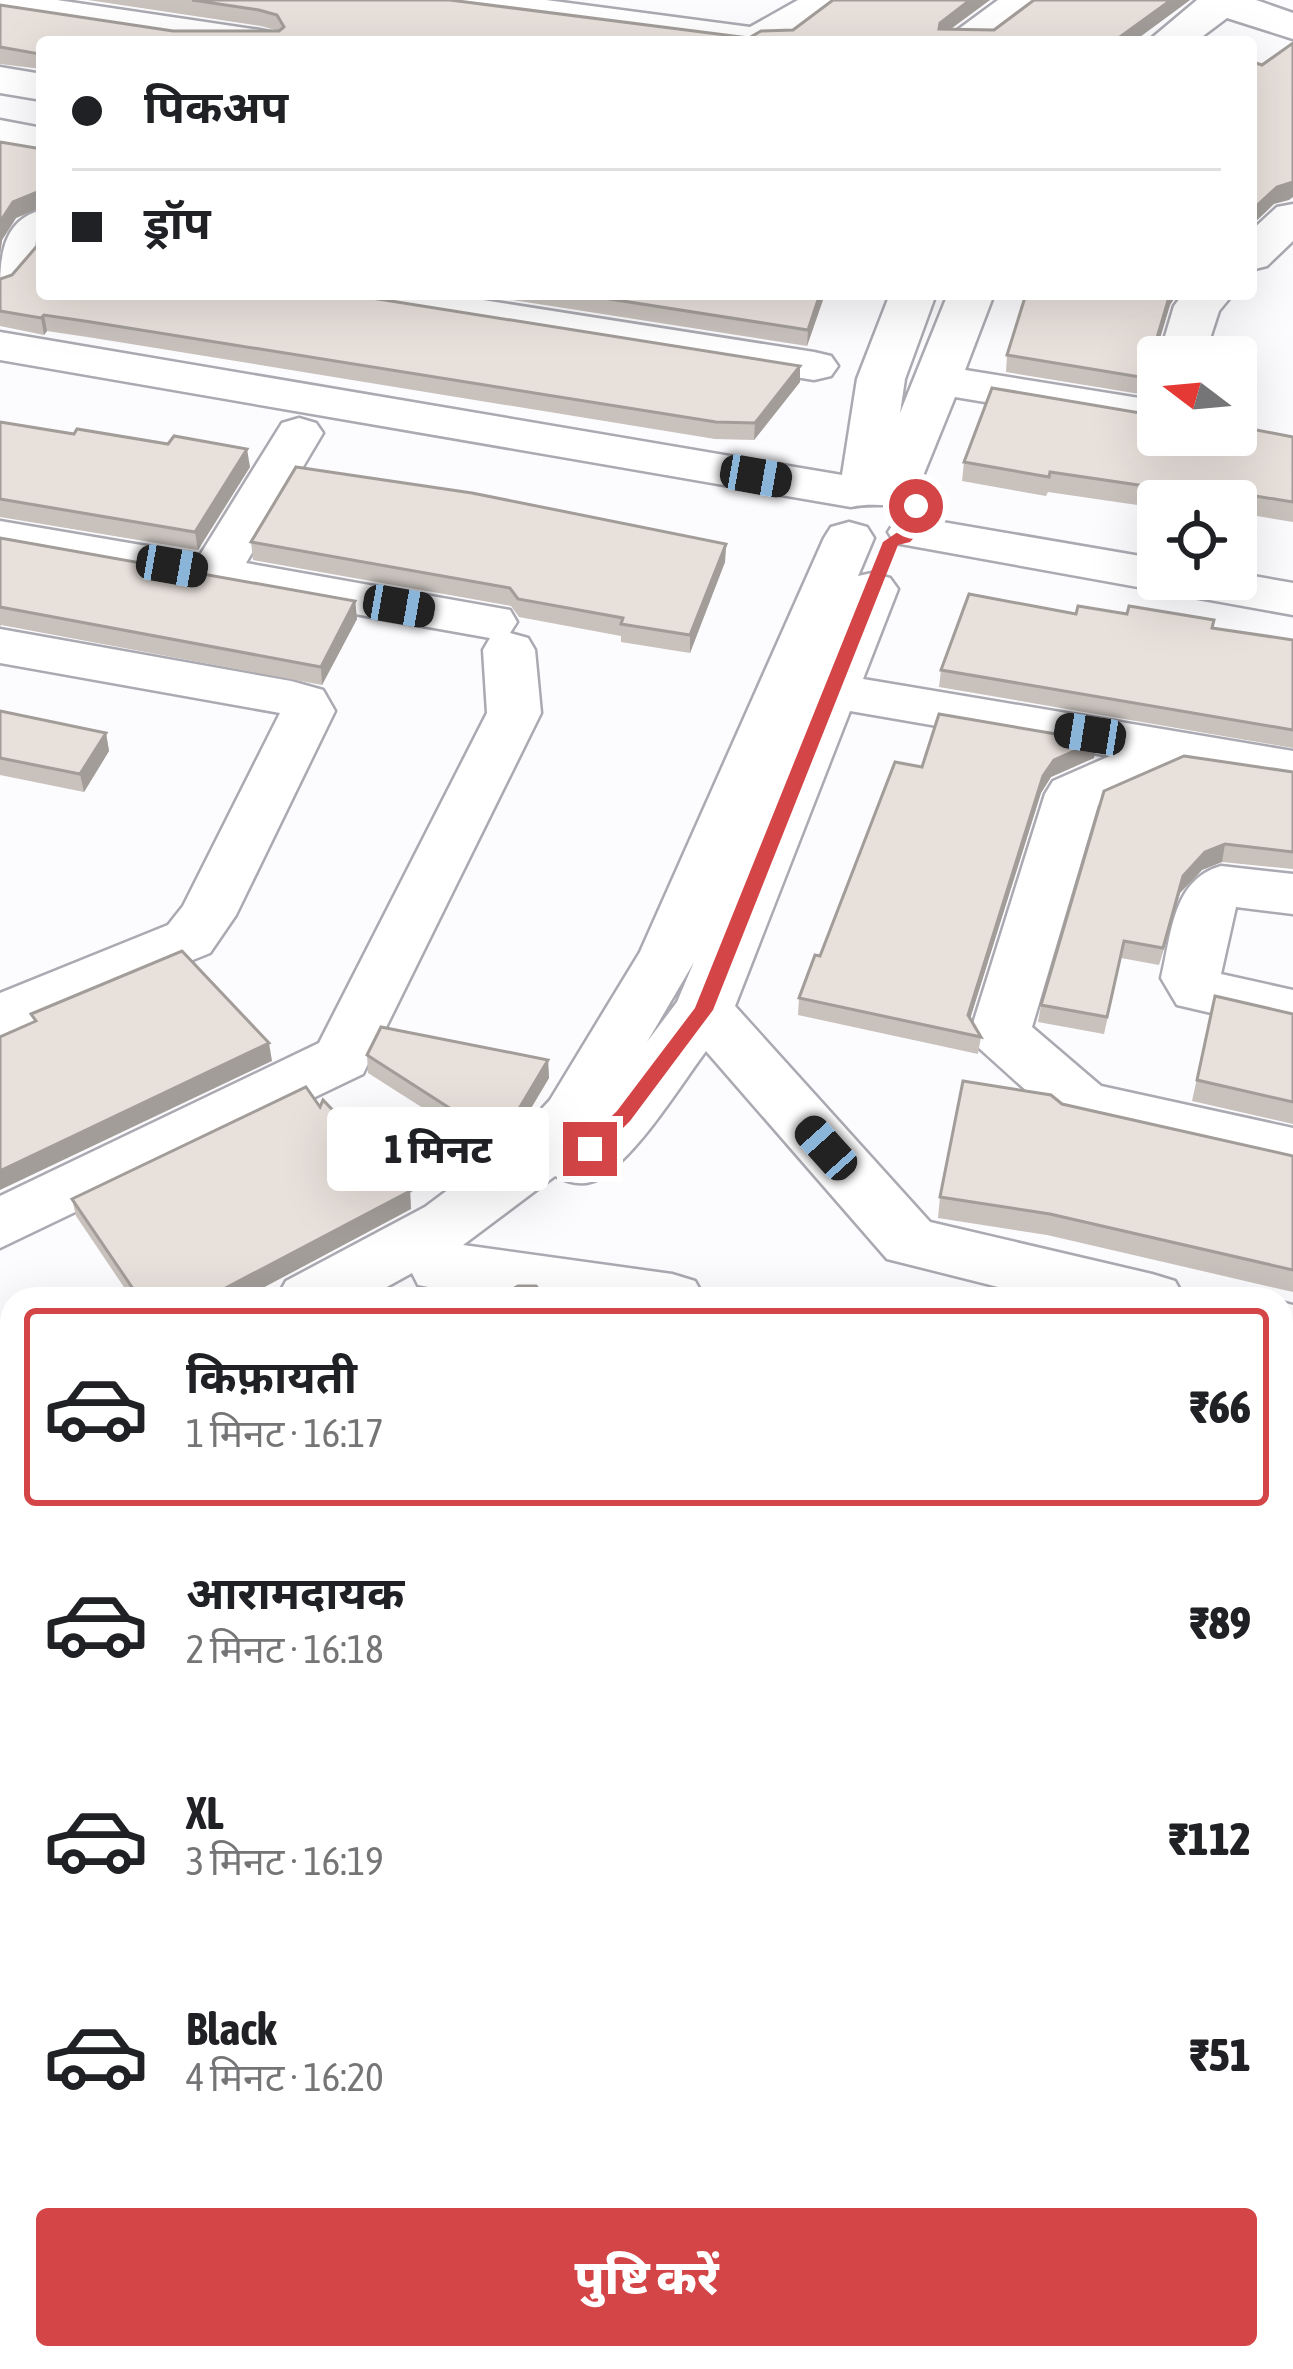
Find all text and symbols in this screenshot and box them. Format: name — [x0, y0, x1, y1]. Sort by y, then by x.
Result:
text: पिकअप — [144, 81, 288, 133]
text: ड्रॉप — [144, 197, 211, 249]
north arrow — [1137, 336, 1257, 456]
map controls — [1137, 336, 1257, 600]
car — [717, 452, 795, 500]
route start — [889, 479, 943, 533]
button: locate — [1137, 480, 1257, 600]
car — [133, 542, 211, 590]
car — [360, 582, 438, 630]
car — [1052, 711, 1128, 757]
callout: 1 मिनट — [326, 1107, 548, 1191]
car — [789, 1109, 863, 1187]
route end — [563, 1122, 617, 1176]
text: 1 मिनट — [384, 1127, 492, 1171]
text: किफ़ायती — [186, 1351, 357, 1403]
icon: car — [42, 1353, 150, 1461]
text: ₹66 — [1189, 1381, 1251, 1433]
text: 1 मिनट · 16:17 — [186, 1411, 384, 1455]
text: आरामदायक — [186, 1567, 404, 1619]
icon: car — [42, 1569, 150, 1677]
text: ₹89 — [1189, 1597, 1251, 1649]
text: 2 मिनट · 16:18 — [186, 1627, 384, 1671]
icon: car — [42, 1785, 150, 1893]
text: XL — [186, 1787, 224, 1839]
text: ₹112 — [1168, 1813, 1251, 1865]
text: 3 मिनट · 16:19 — [186, 1839, 384, 1883]
icon: car — [42, 2001, 150, 2109]
text: Black — [186, 2003, 277, 2055]
text: ₹51 — [1189, 2029, 1251, 2081]
text: 4 मिनट · 16:20 — [186, 2055, 384, 2099]
button: पुष्टि करें — [36, 2208, 1257, 2346]

